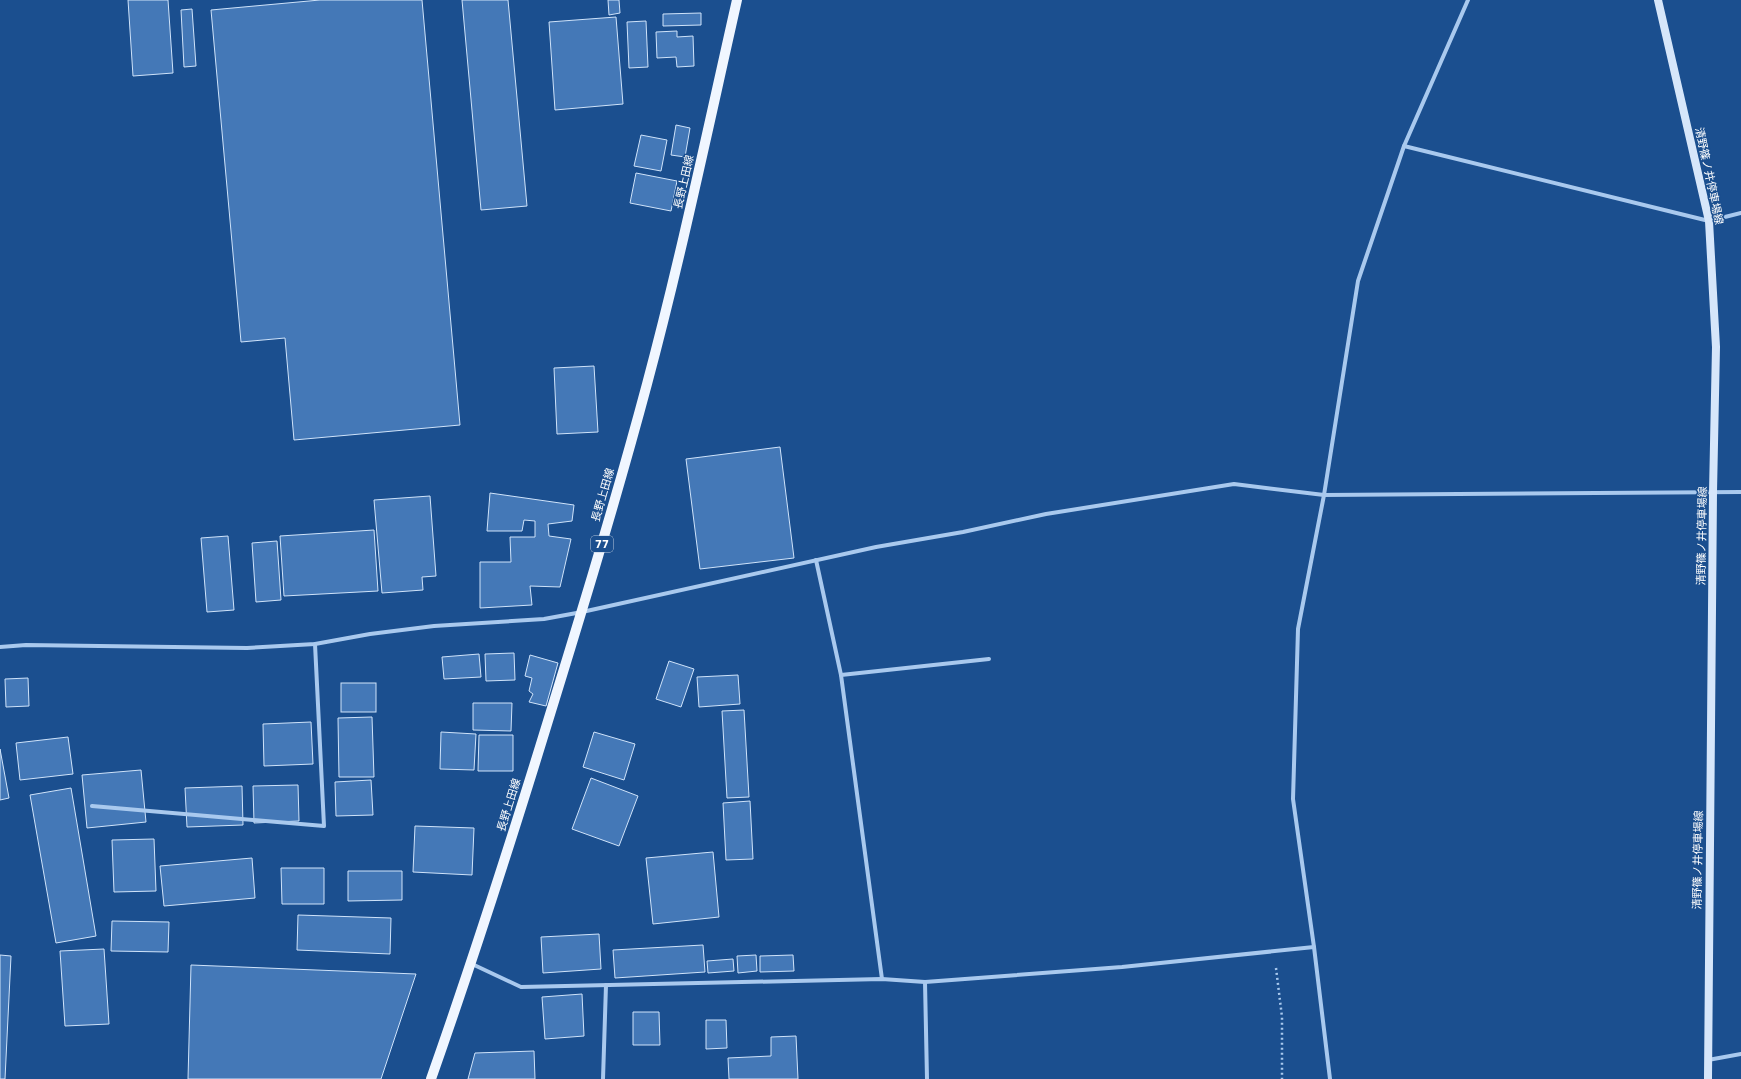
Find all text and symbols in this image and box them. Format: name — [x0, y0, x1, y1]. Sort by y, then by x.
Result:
street label: 清野篠ノ井停車場線 — [1692, 126, 1726, 226]
street label: 長野上田線 — [671, 154, 697, 210]
street label: 長野上田線 — [589, 467, 617, 523]
street label: 清野篠ノ井停車場線 — [1695, 486, 1709, 586]
road number: 77 — [591, 536, 613, 552]
street label: 長野上田線 — [495, 777, 523, 833]
street label: 清野篠ノ井停車場線 — [1691, 810, 1705, 910]

